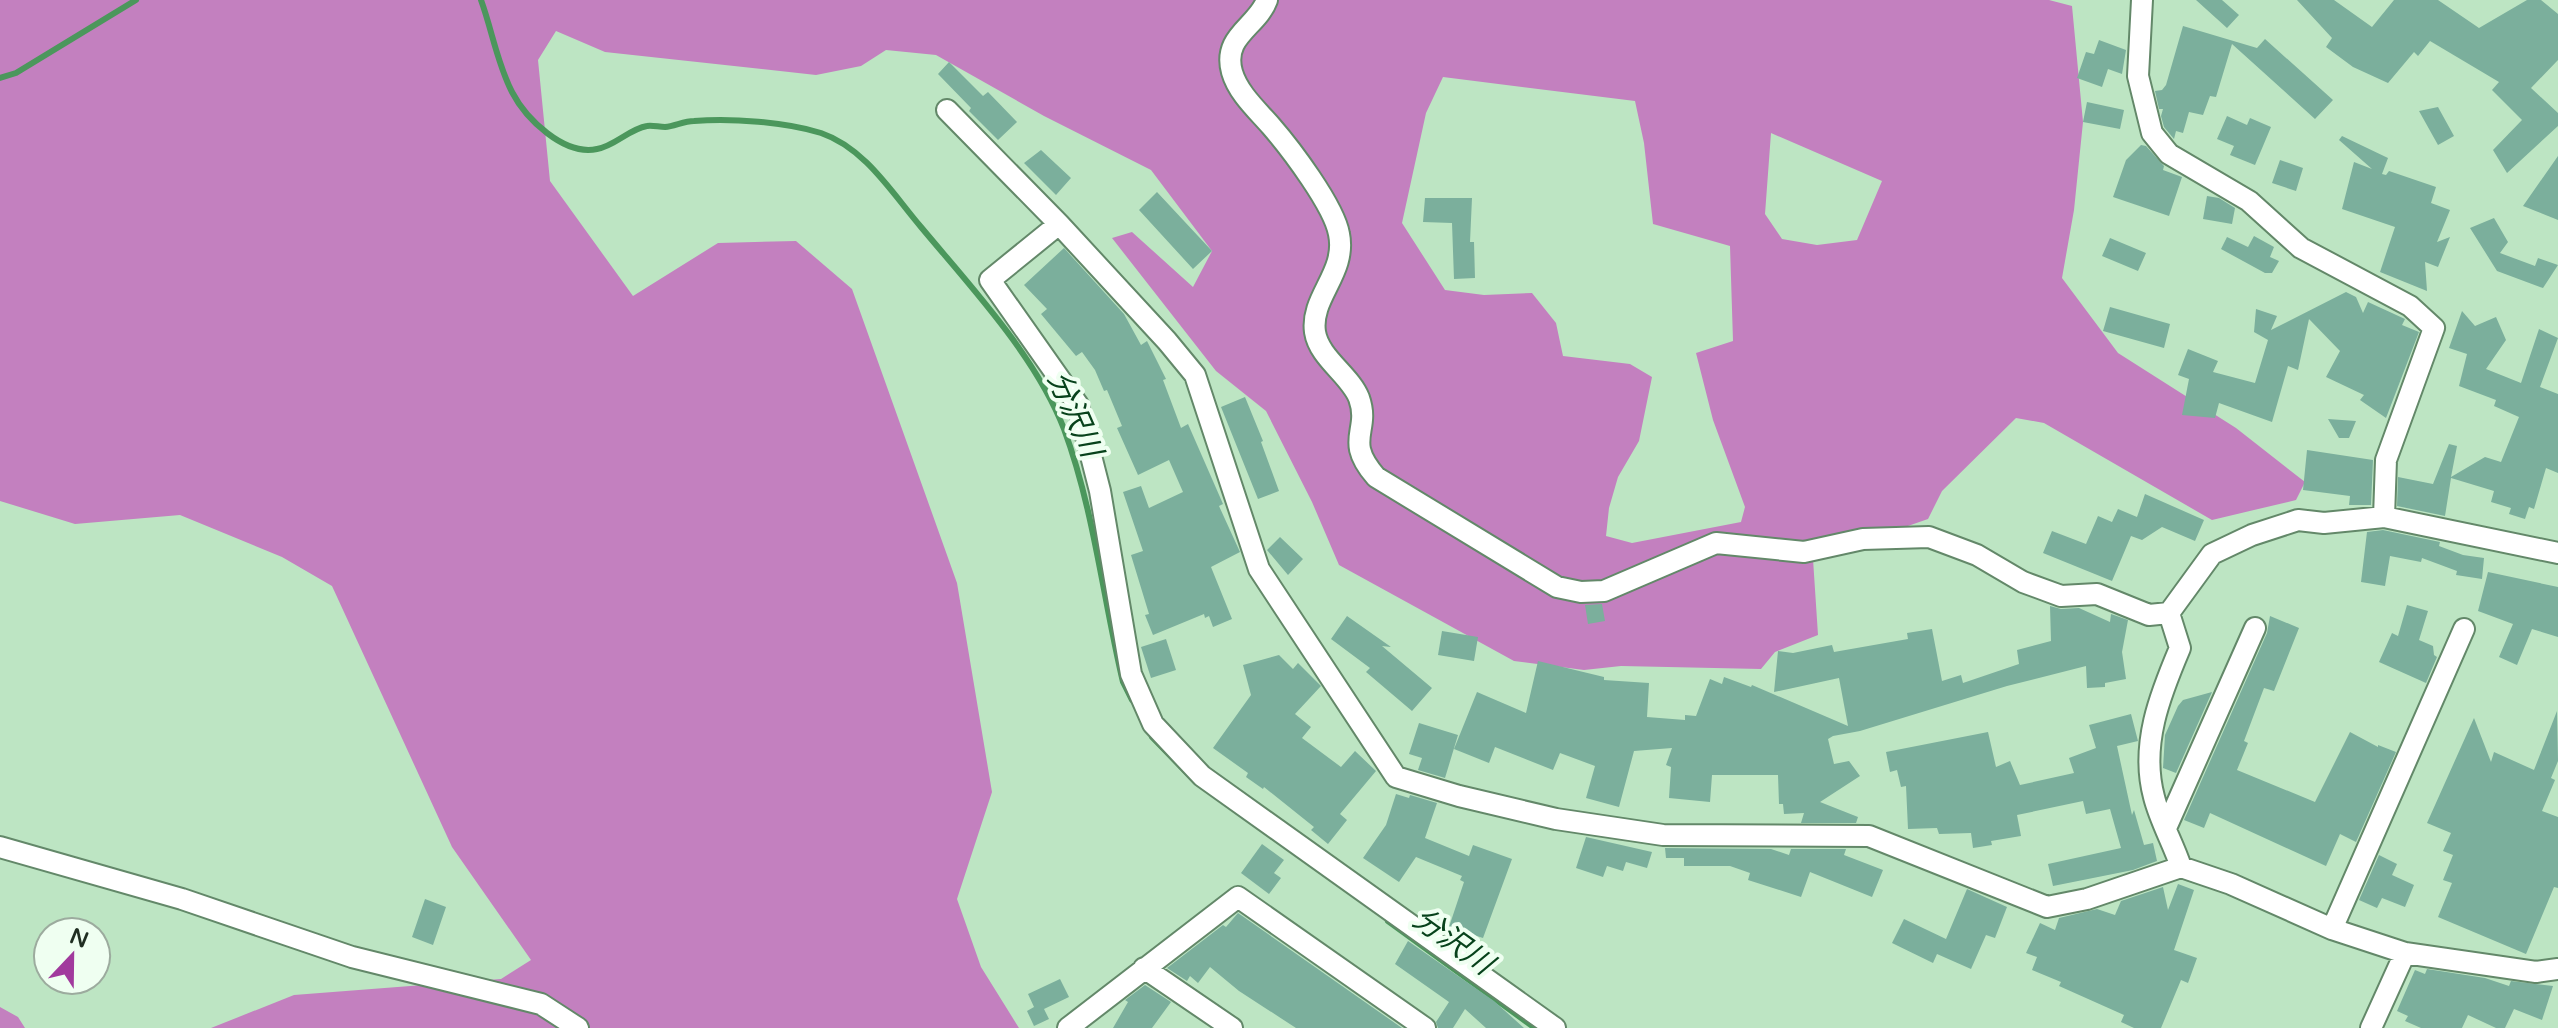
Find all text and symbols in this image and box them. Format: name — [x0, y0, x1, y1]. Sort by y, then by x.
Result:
water label: 分沢川 — [1039, 366, 1111, 466]
water label: 分沢川 — [1405, 900, 1502, 985]
north arrow — [32, 916, 112, 996]
text: N — [66, 923, 92, 954]

